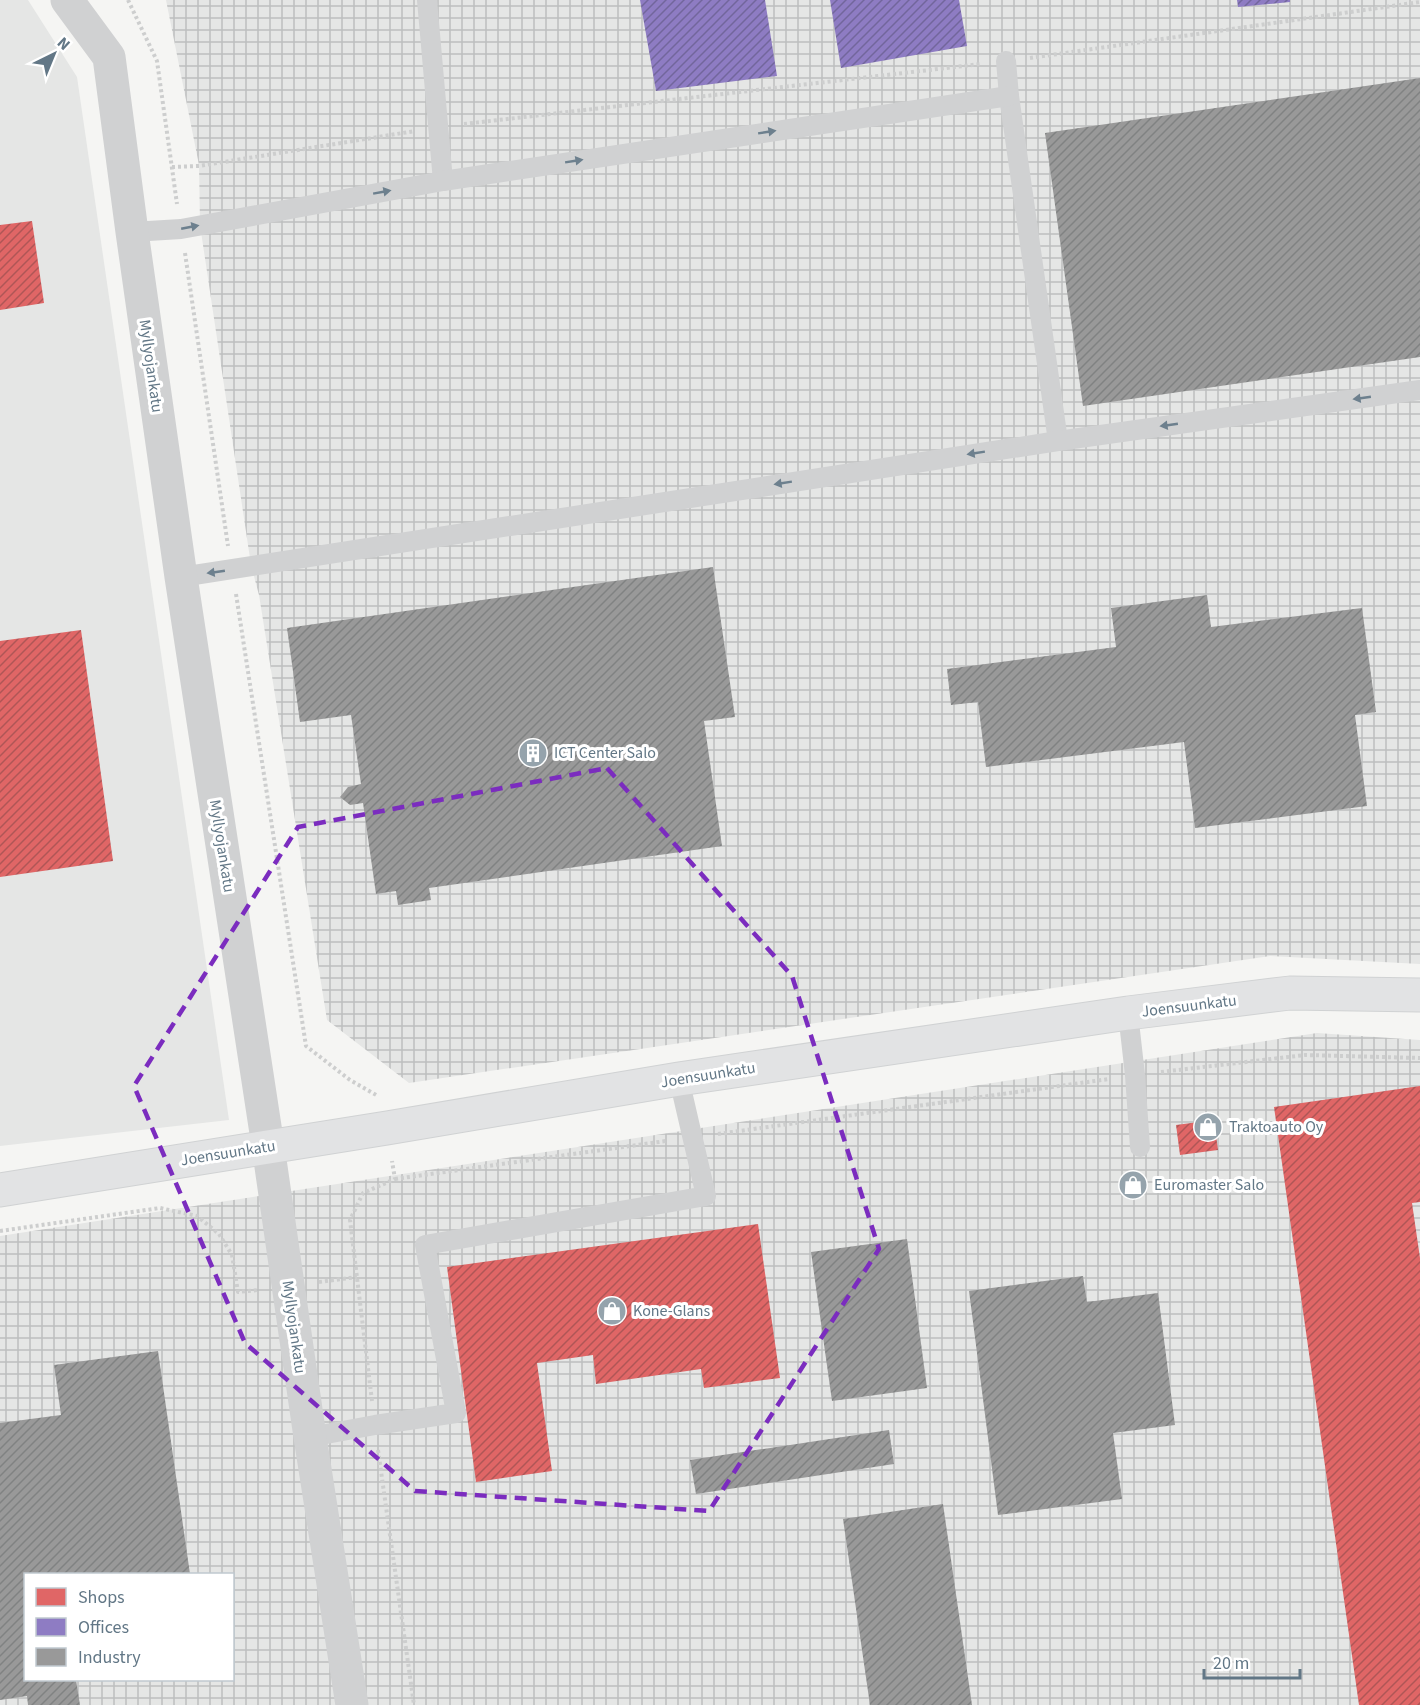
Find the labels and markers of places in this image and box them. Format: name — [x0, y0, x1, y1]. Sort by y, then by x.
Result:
building icon: ICT Center Salo — [517, 737, 549, 769]
place label: ICT Center Salo — [554, 742, 656, 764]
shop icon: Traktoauto Oy — [1192, 1111, 1224, 1143]
place label: Traktoauto Oy — [1229, 1116, 1324, 1138]
shop icon: Euromaster Salo — [1117, 1169, 1149, 1201]
place label: Euromaster Salo — [1154, 1174, 1264, 1196]
shop icon: Kone-Glans — [596, 1295, 628, 1327]
place label: Kone-Glans — [633, 1300, 710, 1322]

